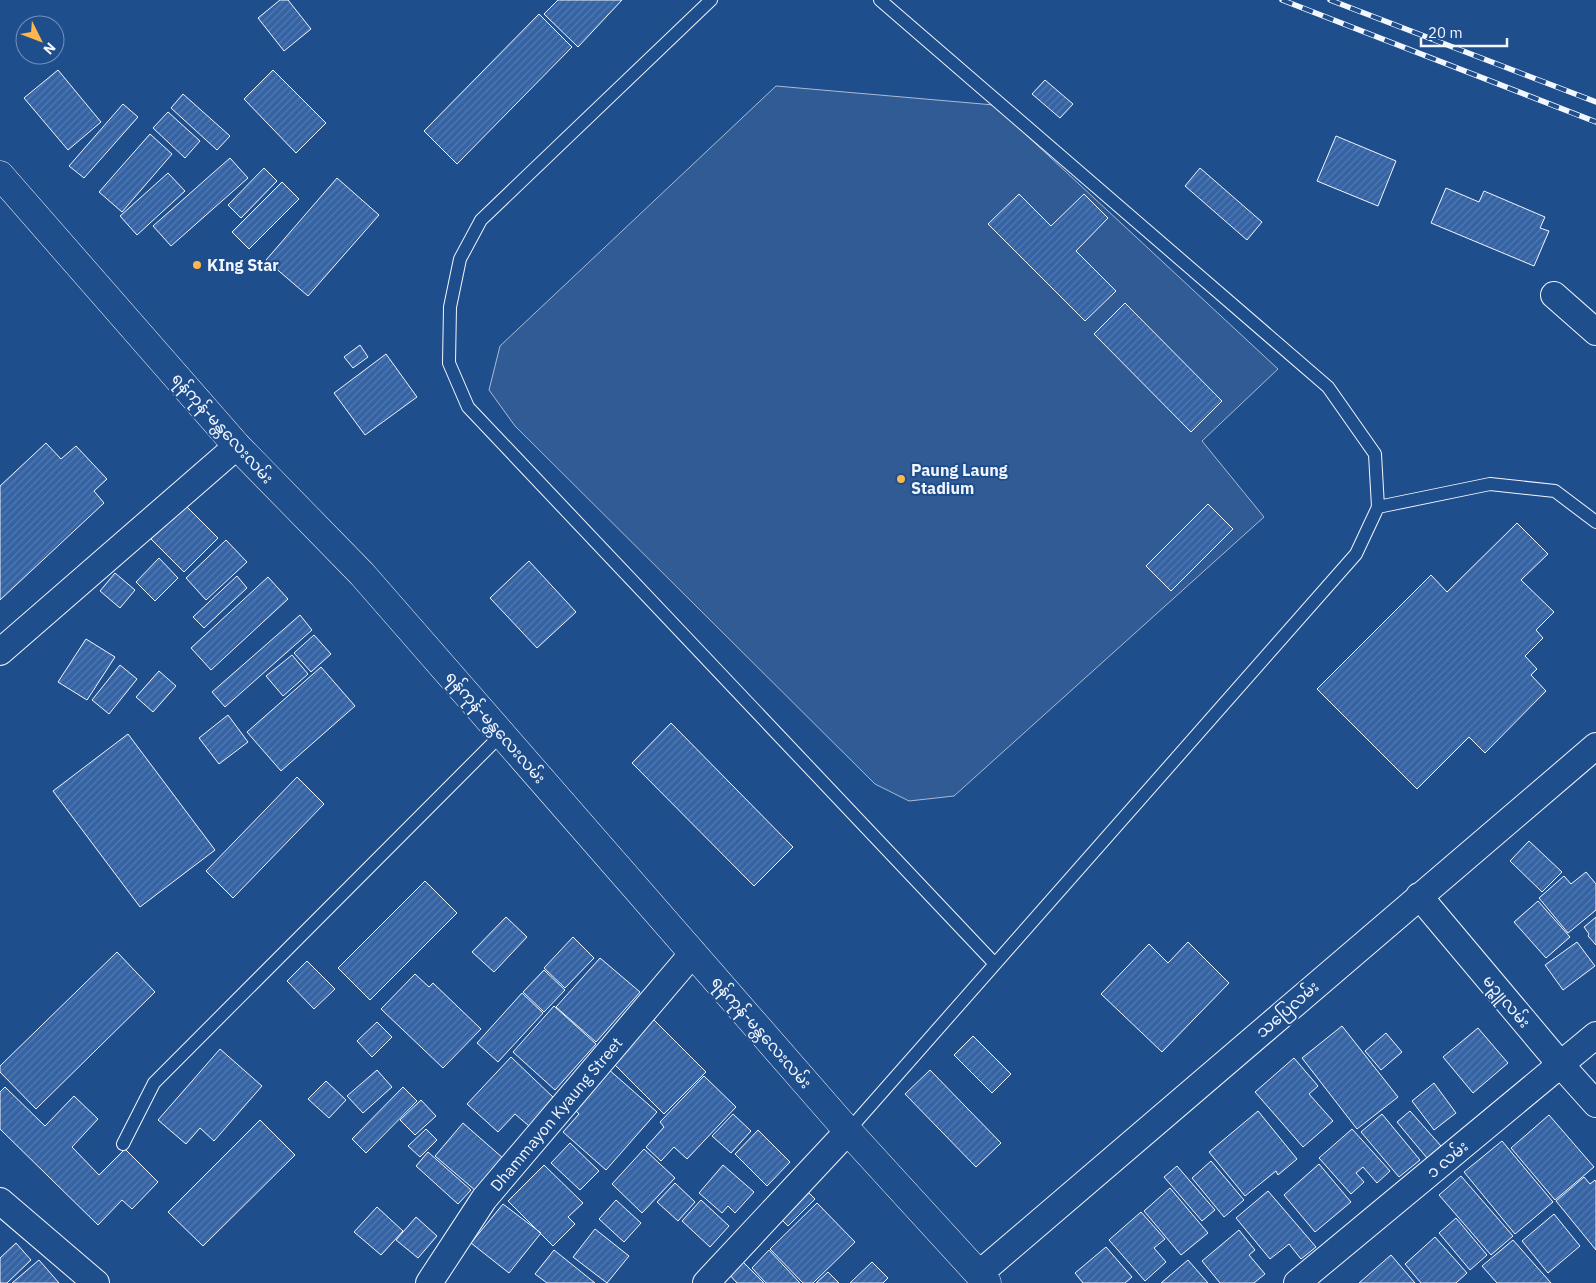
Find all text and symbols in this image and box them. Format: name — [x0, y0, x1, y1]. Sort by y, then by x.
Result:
north arrow — [15, 15, 65, 65]
scale bar — [1421, 15, 1507, 47]
text: 20 m — [1428, 23, 1463, 42]
text: N — [40, 39, 60, 58]
place label: KIng Star — [207, 255, 279, 275]
marker: KIng Star — [191, 259, 203, 271]
street label: ရန်ကုန်-မန္တလေးလမ်း — [164, 368, 279, 491]
place label: Paung Laung Stadium — [911, 460, 1008, 498]
marker: Paung Laung Stadium — [895, 473, 907, 485]
street label: ရန်ကုန်-မန္တလေးလမ်း — [438, 666, 551, 791]
street label: မဉ္ဇူလမ်း — [1476, 970, 1536, 1034]
street label: ရန်ကုန်-မန္တလေးလမ်း — [704, 971, 817, 1096]
street label: သပြေလမ်း — [1251, 976, 1325, 1045]
street label: Dhammayon Kyaung Street — [486, 1033, 626, 1195]
street label: ၁ လမ်း — [1421, 1135, 1472, 1182]

